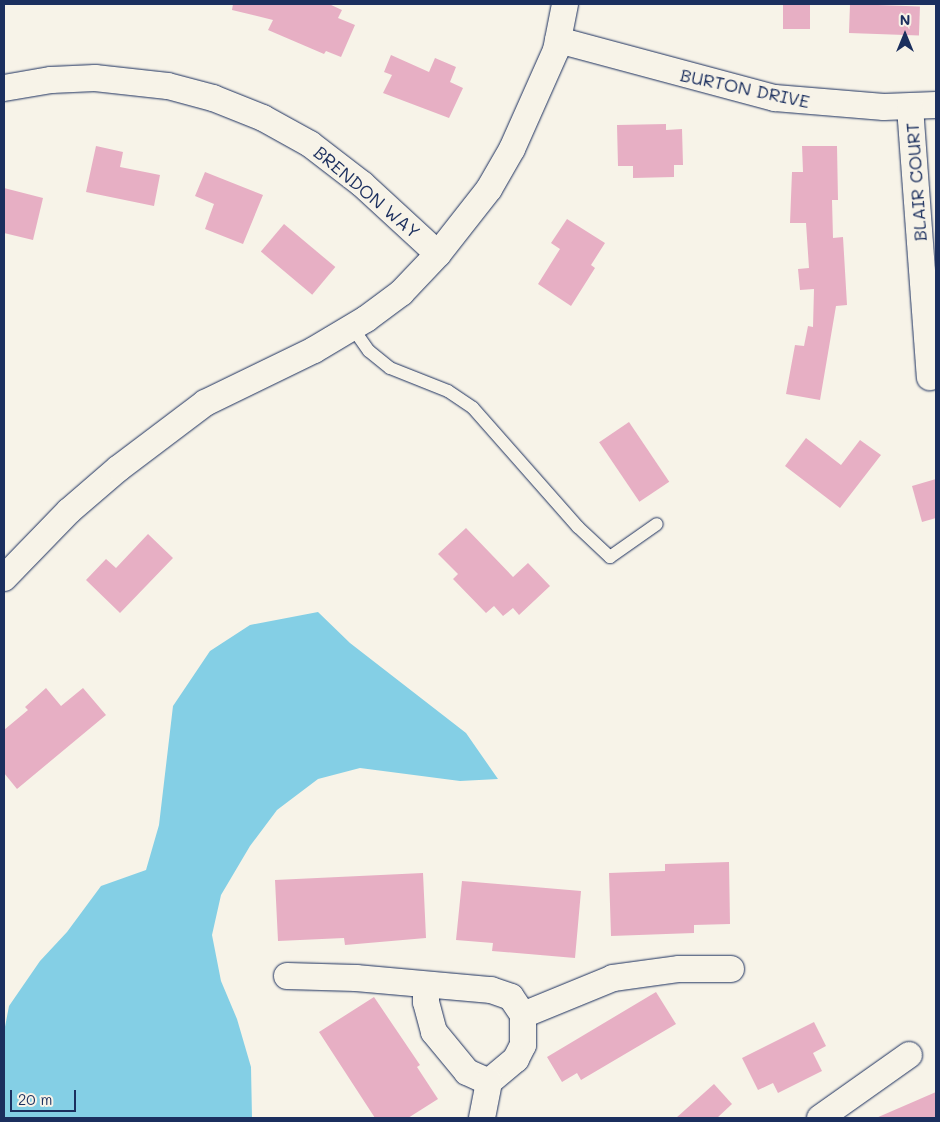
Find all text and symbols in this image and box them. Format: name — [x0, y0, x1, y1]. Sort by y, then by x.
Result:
north arrow — [880, 10, 930, 60]
text: N — [900, 10, 910, 29]
street label: BURTON DRIVE — [678, 64, 812, 112]
street label: BLAIR COURT — [901, 122, 931, 242]
street label: BRENDON WAY — [309, 141, 425, 243]
scale bar — [12, 1080, 79, 1112]
text: 20 m — [18, 1089, 52, 1109]

